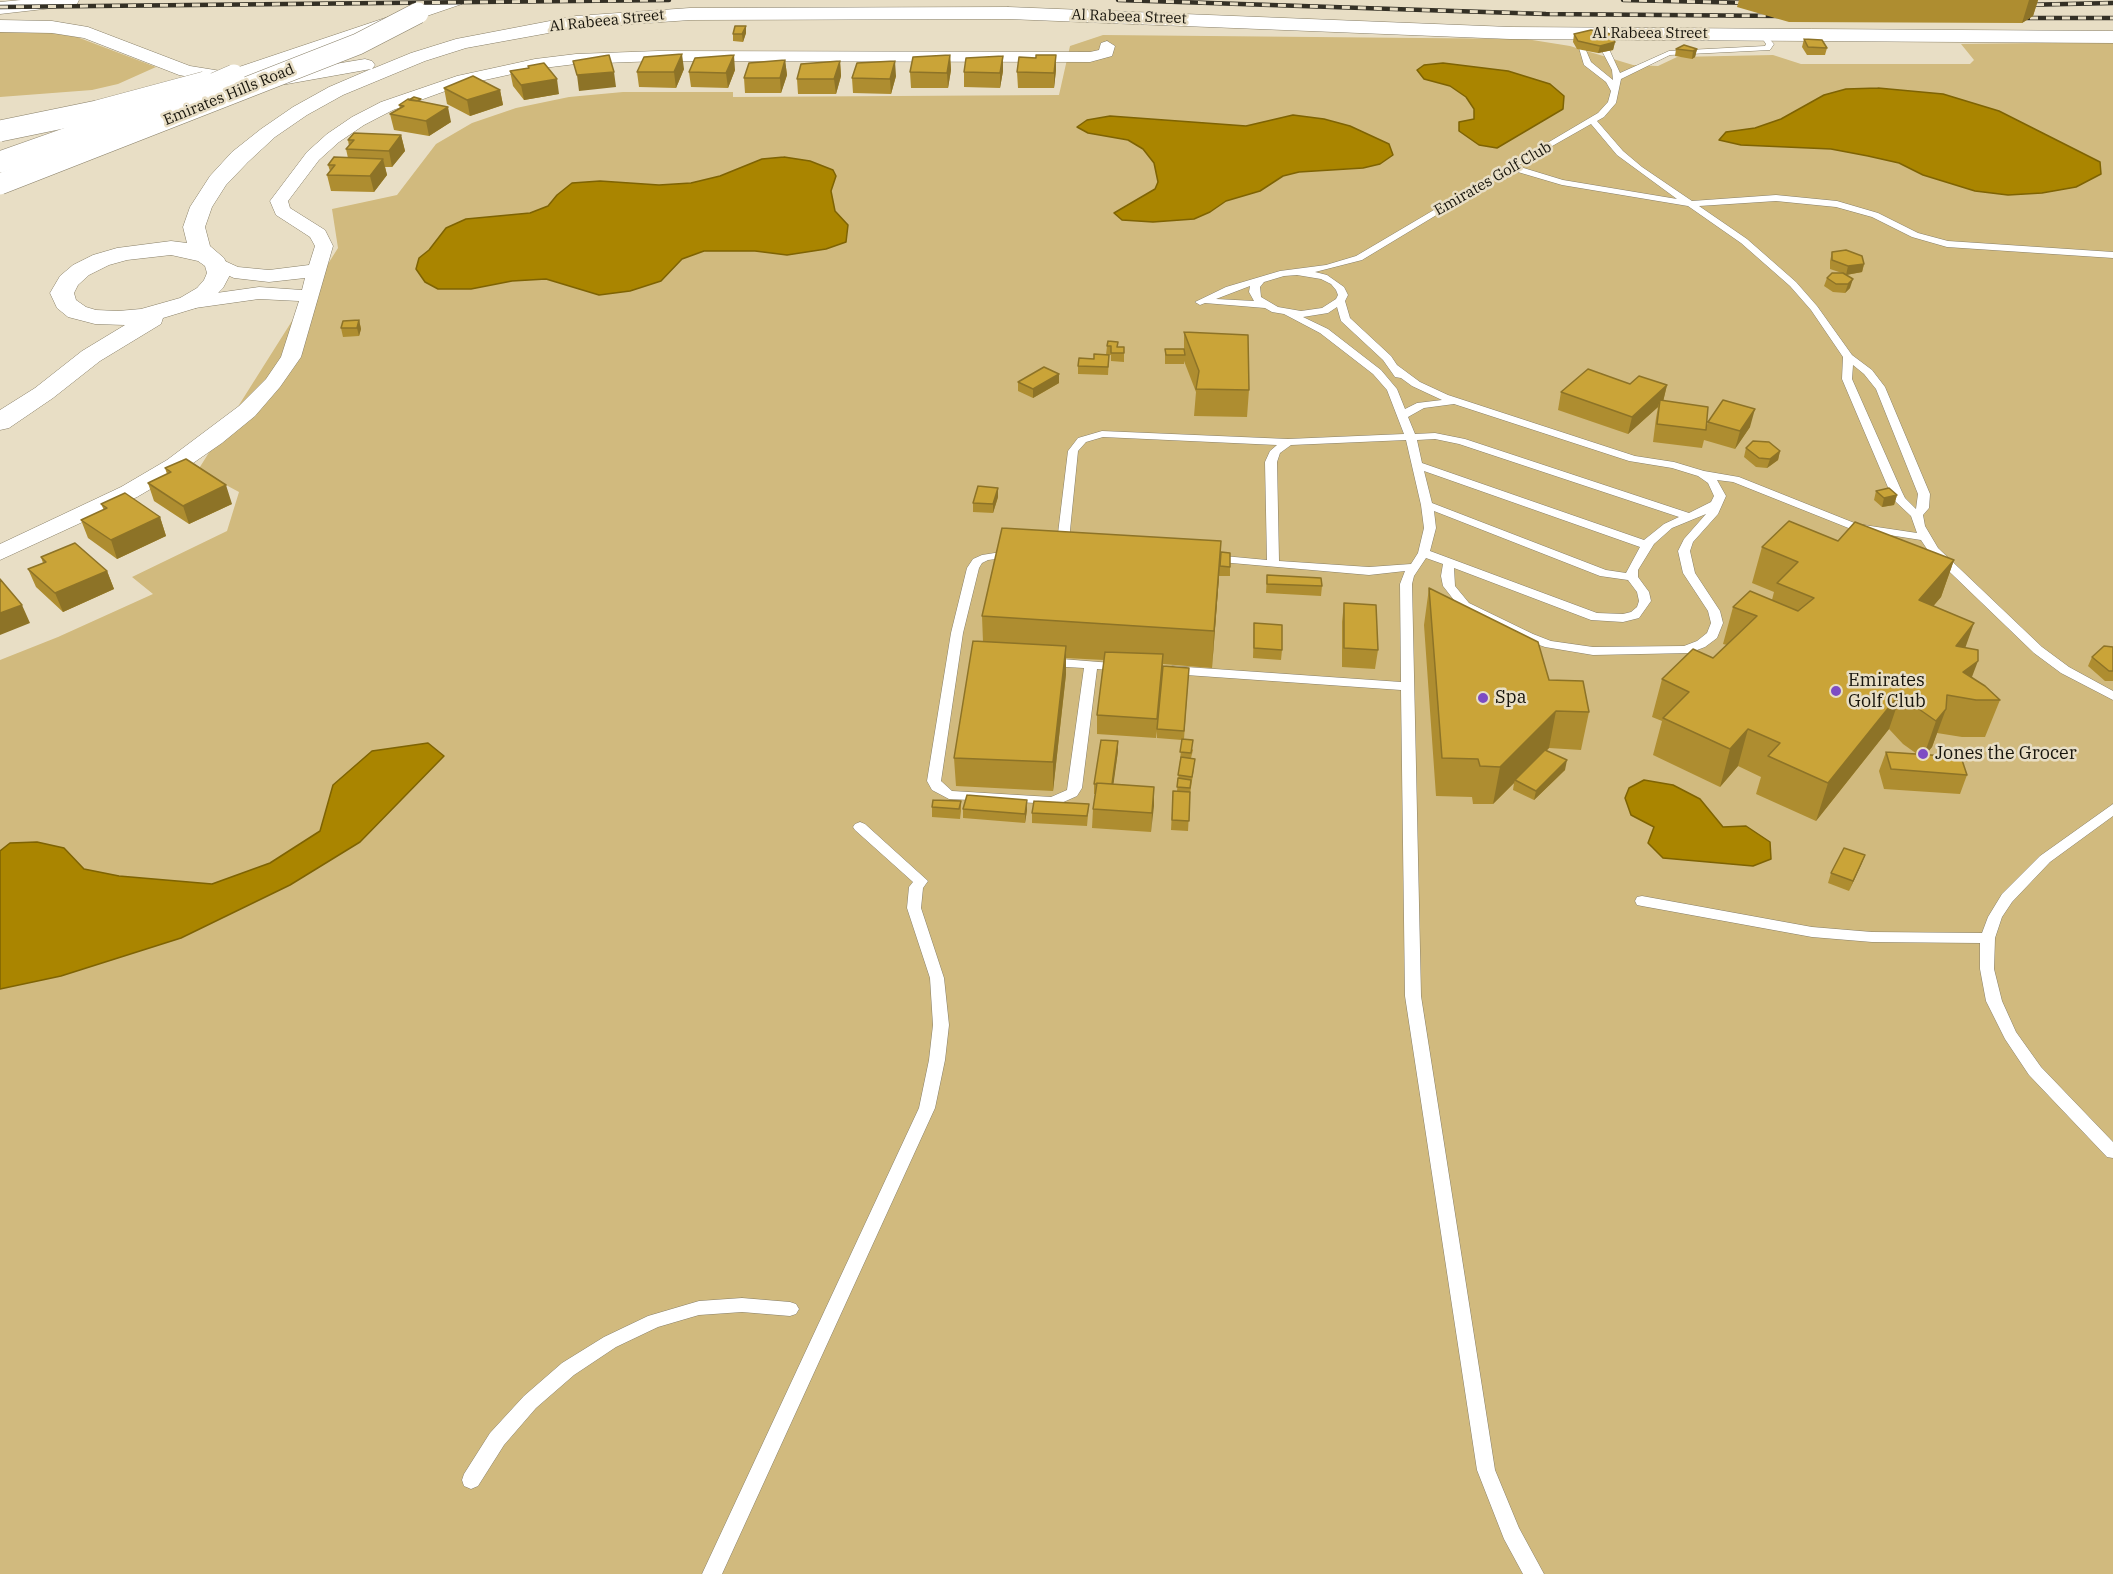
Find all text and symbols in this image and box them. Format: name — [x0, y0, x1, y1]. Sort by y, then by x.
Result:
street label: Al Rabeea Street — [549, 6, 665, 36]
street label: Al Rabeea Street — [1071, 6, 1187, 28]
street label: Al Rabeea Street — [1592, 25, 1708, 43]
street label: Emirates Hills Road — [161, 61, 297, 129]
street label: Emirates Golf Club — [1431, 138, 1555, 220]
place label: Emirates Golf Club — [1848, 670, 1926, 712]
marker: Emirates Golf Club — [1829, 684, 1843, 698]
place label: Spa — [1495, 687, 1527, 709]
marker: Spa — [1476, 691, 1490, 705]
place label: Jones the Grocer — [1935, 743, 2077, 765]
marker: Jones the Grocer — [1916, 747, 1930, 761]

